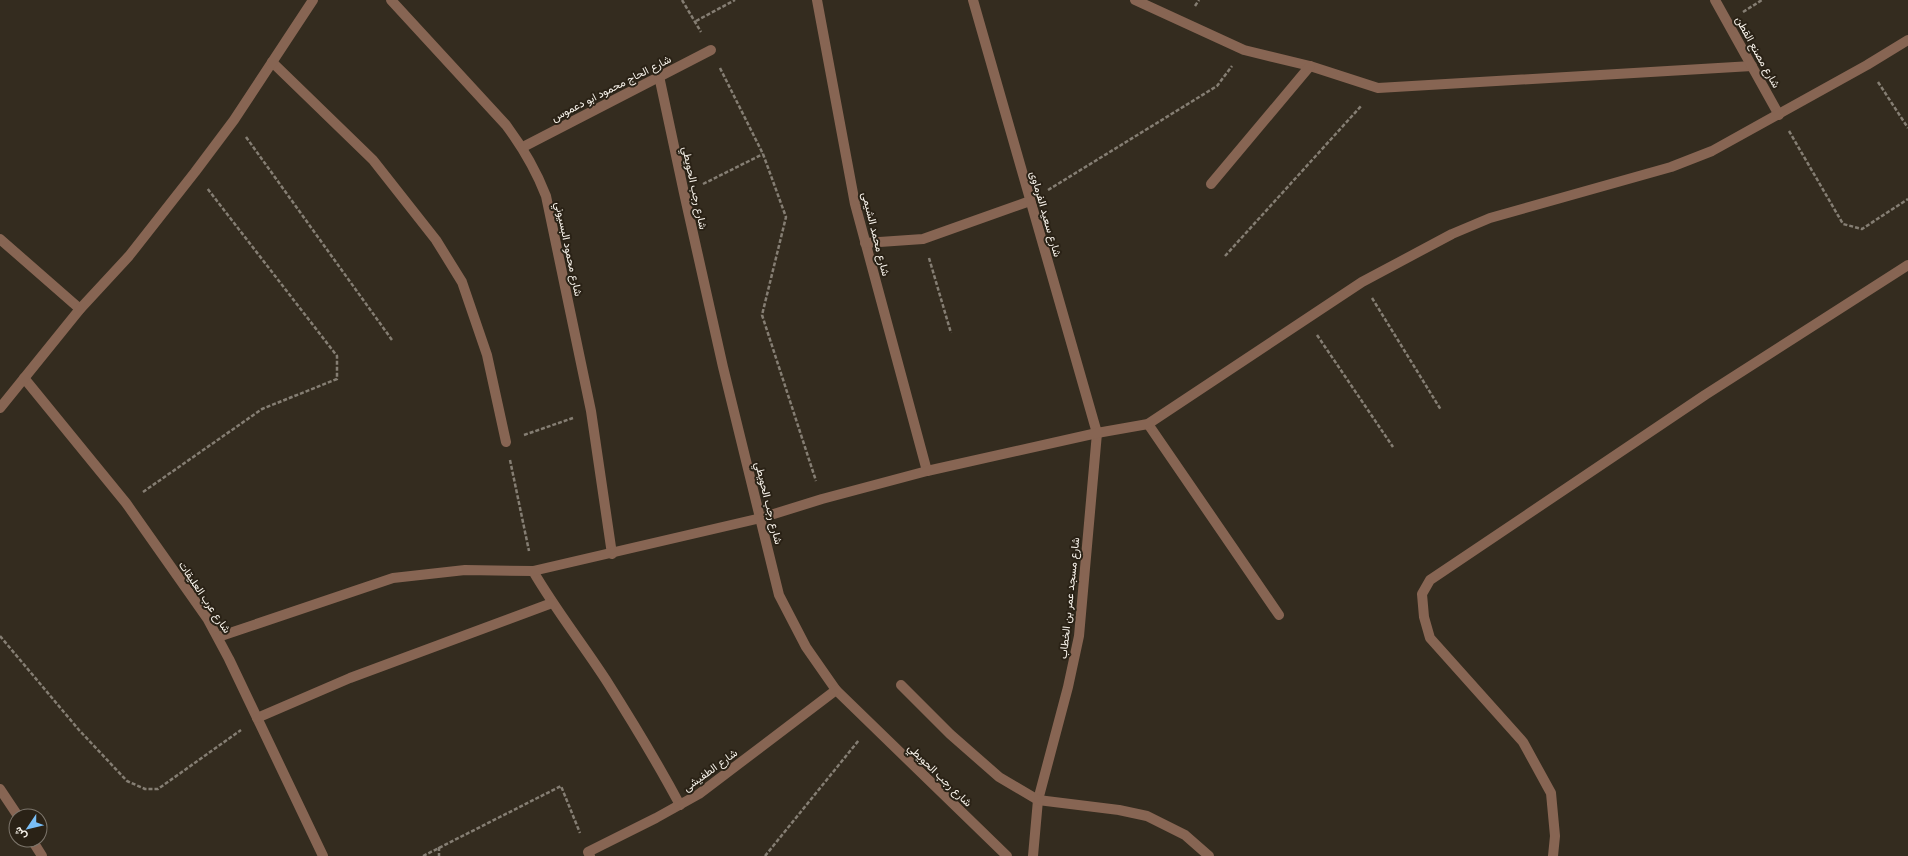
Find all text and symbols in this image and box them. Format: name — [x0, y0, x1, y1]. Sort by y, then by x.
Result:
street label: شارع مصنع القطن — [1732, 14, 1783, 91]
street label: شارع الحاج محمود ابو دعموس — [549, 52, 674, 125]
street label: شارع رجب الحويطي — [676, 146, 710, 232]
street label: شارع سعيد الفرماوى — [1026, 170, 1064, 259]
street label: شارع محمد الشيمى — [858, 191, 892, 278]
street label: شارع محمود البسيوني — [549, 201, 585, 298]
street label: شارع رجب الحويطي — [749, 461, 785, 547]
street label: شارع مسجد عمر بن الخطاب — [1057, 536, 1083, 660]
street label: شارع عرب العليقات — [175, 559, 234, 637]
street label: شارع رجب الحويطي — [903, 741, 975, 812]
street label: شارع الطفيشى — [681, 746, 741, 795]
north arrow — [8, 808, 48, 848]
text: ش — [11, 824, 29, 843]

